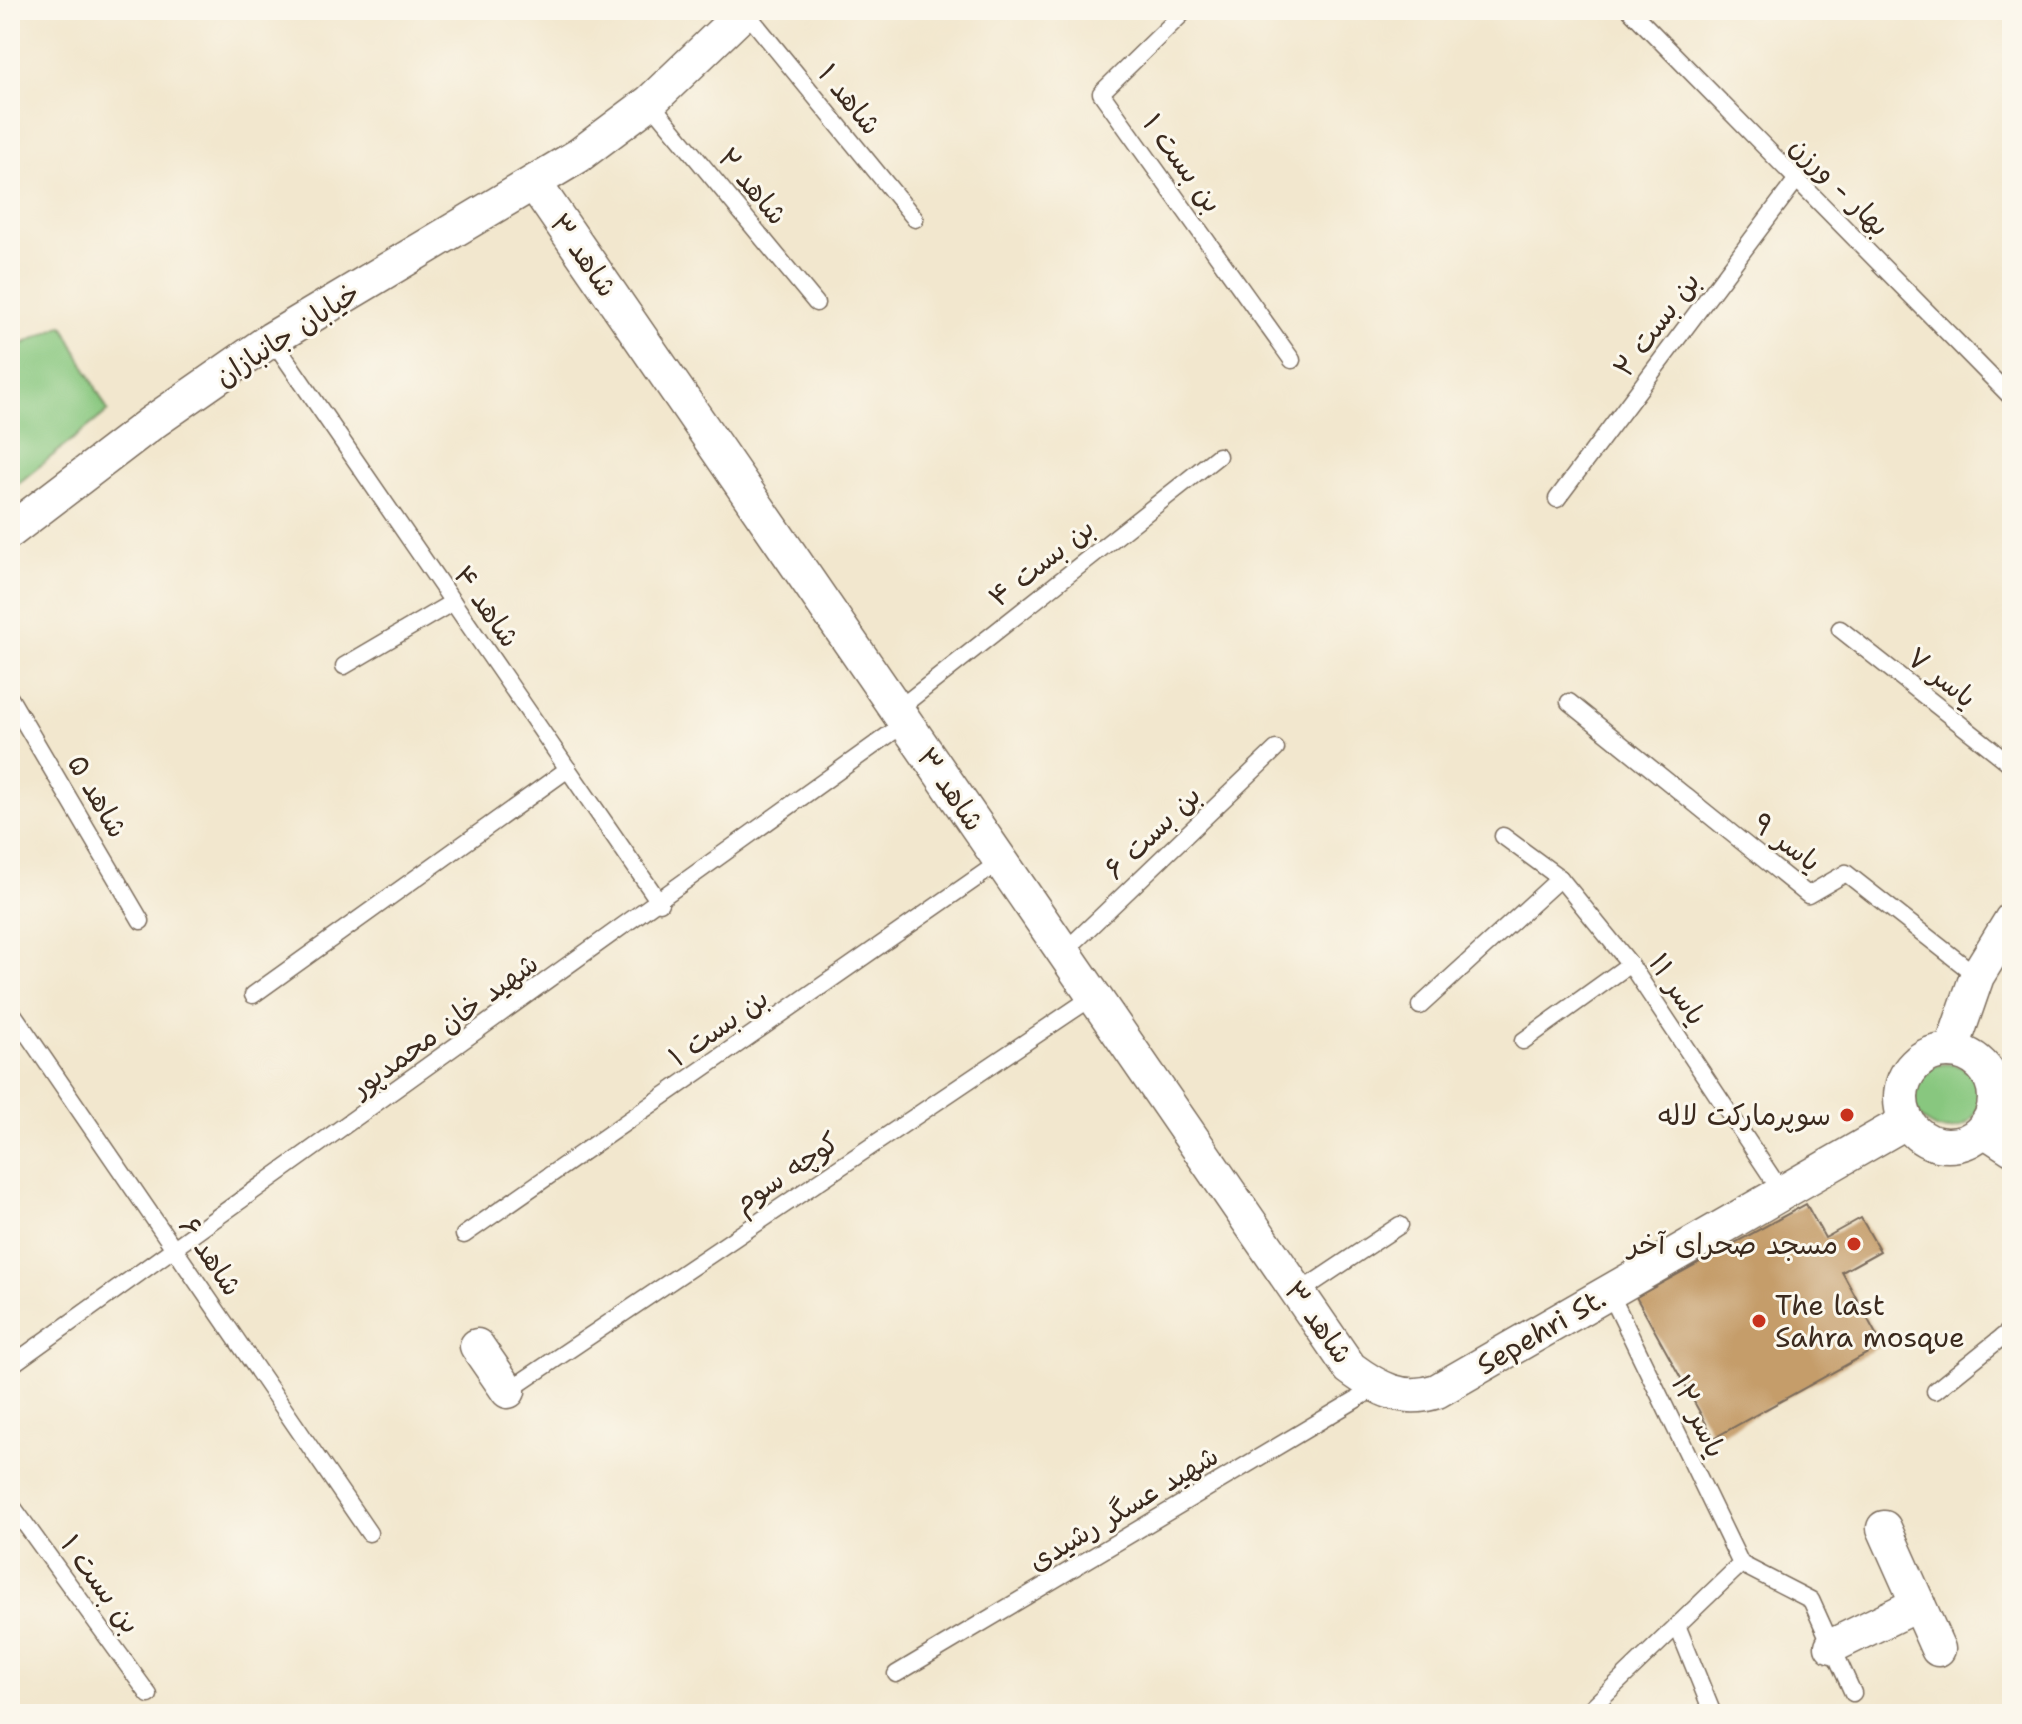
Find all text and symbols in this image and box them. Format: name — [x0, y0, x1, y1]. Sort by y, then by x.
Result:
street label: شاهد ۱ — [810, 55, 890, 143]
street label: بن بست ۱ — [1134, 106, 1232, 220]
street label: بهار - ورزن — [1782, 128, 1898, 244]
street label: شاهد ۲ — [710, 139, 796, 233]
street label: شاهد ۳ — [541, 206, 627, 304]
street label: بن بست ۲ — [1604, 264, 1708, 384]
street label: خیابان جانبازان — [207, 273, 367, 395]
street label: بن بست ۴ — [980, 509, 1102, 615]
street label: شاهد ۴ — [445, 557, 529, 655]
street label: یاسر ۷ — [1899, 638, 1985, 716]
street label: شاهد ۳ — [908, 740, 994, 838]
street label: شاهد ۵ — [59, 747, 137, 845]
street label: بن بست ۶ — [1095, 776, 1209, 888]
street label: یاسر ۹ — [1745, 804, 1829, 880]
street label: شهید خان محمدپور — [342, 944, 546, 1107]
street label: یاسر ۱۱ — [1640, 946, 1716, 1032]
street label: بن بست ۱ — [661, 979, 775, 1075]
place label: سوپرمارکت لاله — [1658, 1096, 1831, 1134]
marker: سوپرمارکت لاله — [1838, 1106, 1856, 1124]
street label: کوچه سوم — [726, 1123, 848, 1224]
street label: شاهد ۶ — [171, 1209, 251, 1303]
place label: مسجد صحرای آخر — [1625, 1225, 1838, 1263]
marker: مسجد صحرای آخر — [1845, 1235, 1863, 1253]
street label: شاهد ۳ — [1276, 1273, 1362, 1371]
street label: Sepehri St. — [1470, 1279, 1612, 1383]
place label: The last Sahra mosque — [1775, 1286, 1965, 1356]
marker: The last Sahra mosque — [1750, 1312, 1768, 1330]
street label: یاسر ۱۲ — [1663, 1368, 1735, 1464]
street label: شهید عسگر رشیدی — [1021, 1436, 1225, 1580]
street label: بن بست ۱ — [52, 1527, 150, 1641]

